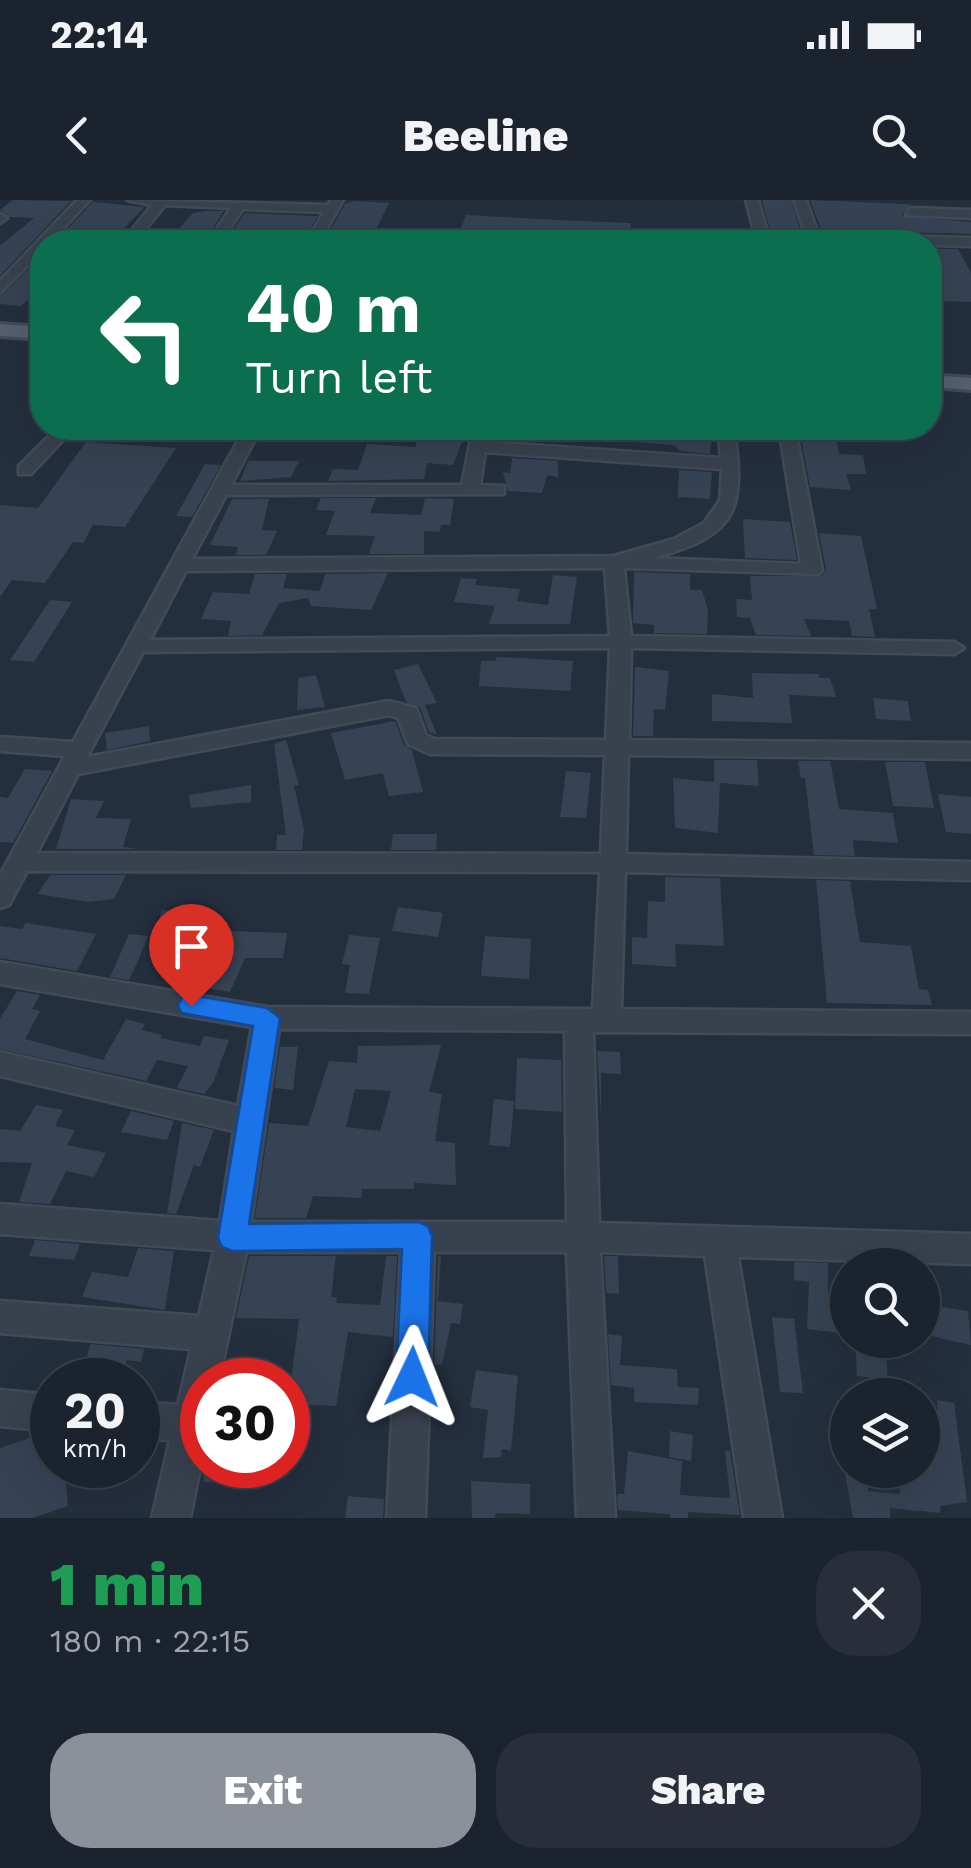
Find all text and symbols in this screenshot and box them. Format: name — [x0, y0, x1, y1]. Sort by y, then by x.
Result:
text: 22:14 — [50, 13, 148, 57]
icon: back — [50, 108, 105, 163]
icon: search — [866, 108, 921, 163]
text: Beeline — [403, 109, 568, 162]
text: 40 m — [245, 267, 421, 349]
icon: left — [80, 270, 210, 400]
text: Turn left — [245, 351, 432, 404]
pin — [149, 904, 234, 1007]
icon: arrive — [164, 919, 219, 974]
map controls — [830, 1248, 940, 1488]
button: search — [830, 1248, 940, 1358]
position arrow — [360, 1325, 464, 1429]
speed limit sign: 30 — [180, 1358, 310, 1488]
button: layers — [830, 1378, 940, 1488]
text: 20 — [64, 1381, 126, 1440]
text: km/h — [63, 1434, 127, 1463]
text: 1 min — [50, 1549, 204, 1620]
button: close — [816, 1551, 921, 1656]
text: 180 m · 22:15 — [50, 1622, 250, 1660]
button: Exit — [50, 1733, 476, 1848]
button: Share — [496, 1733, 921, 1848]

